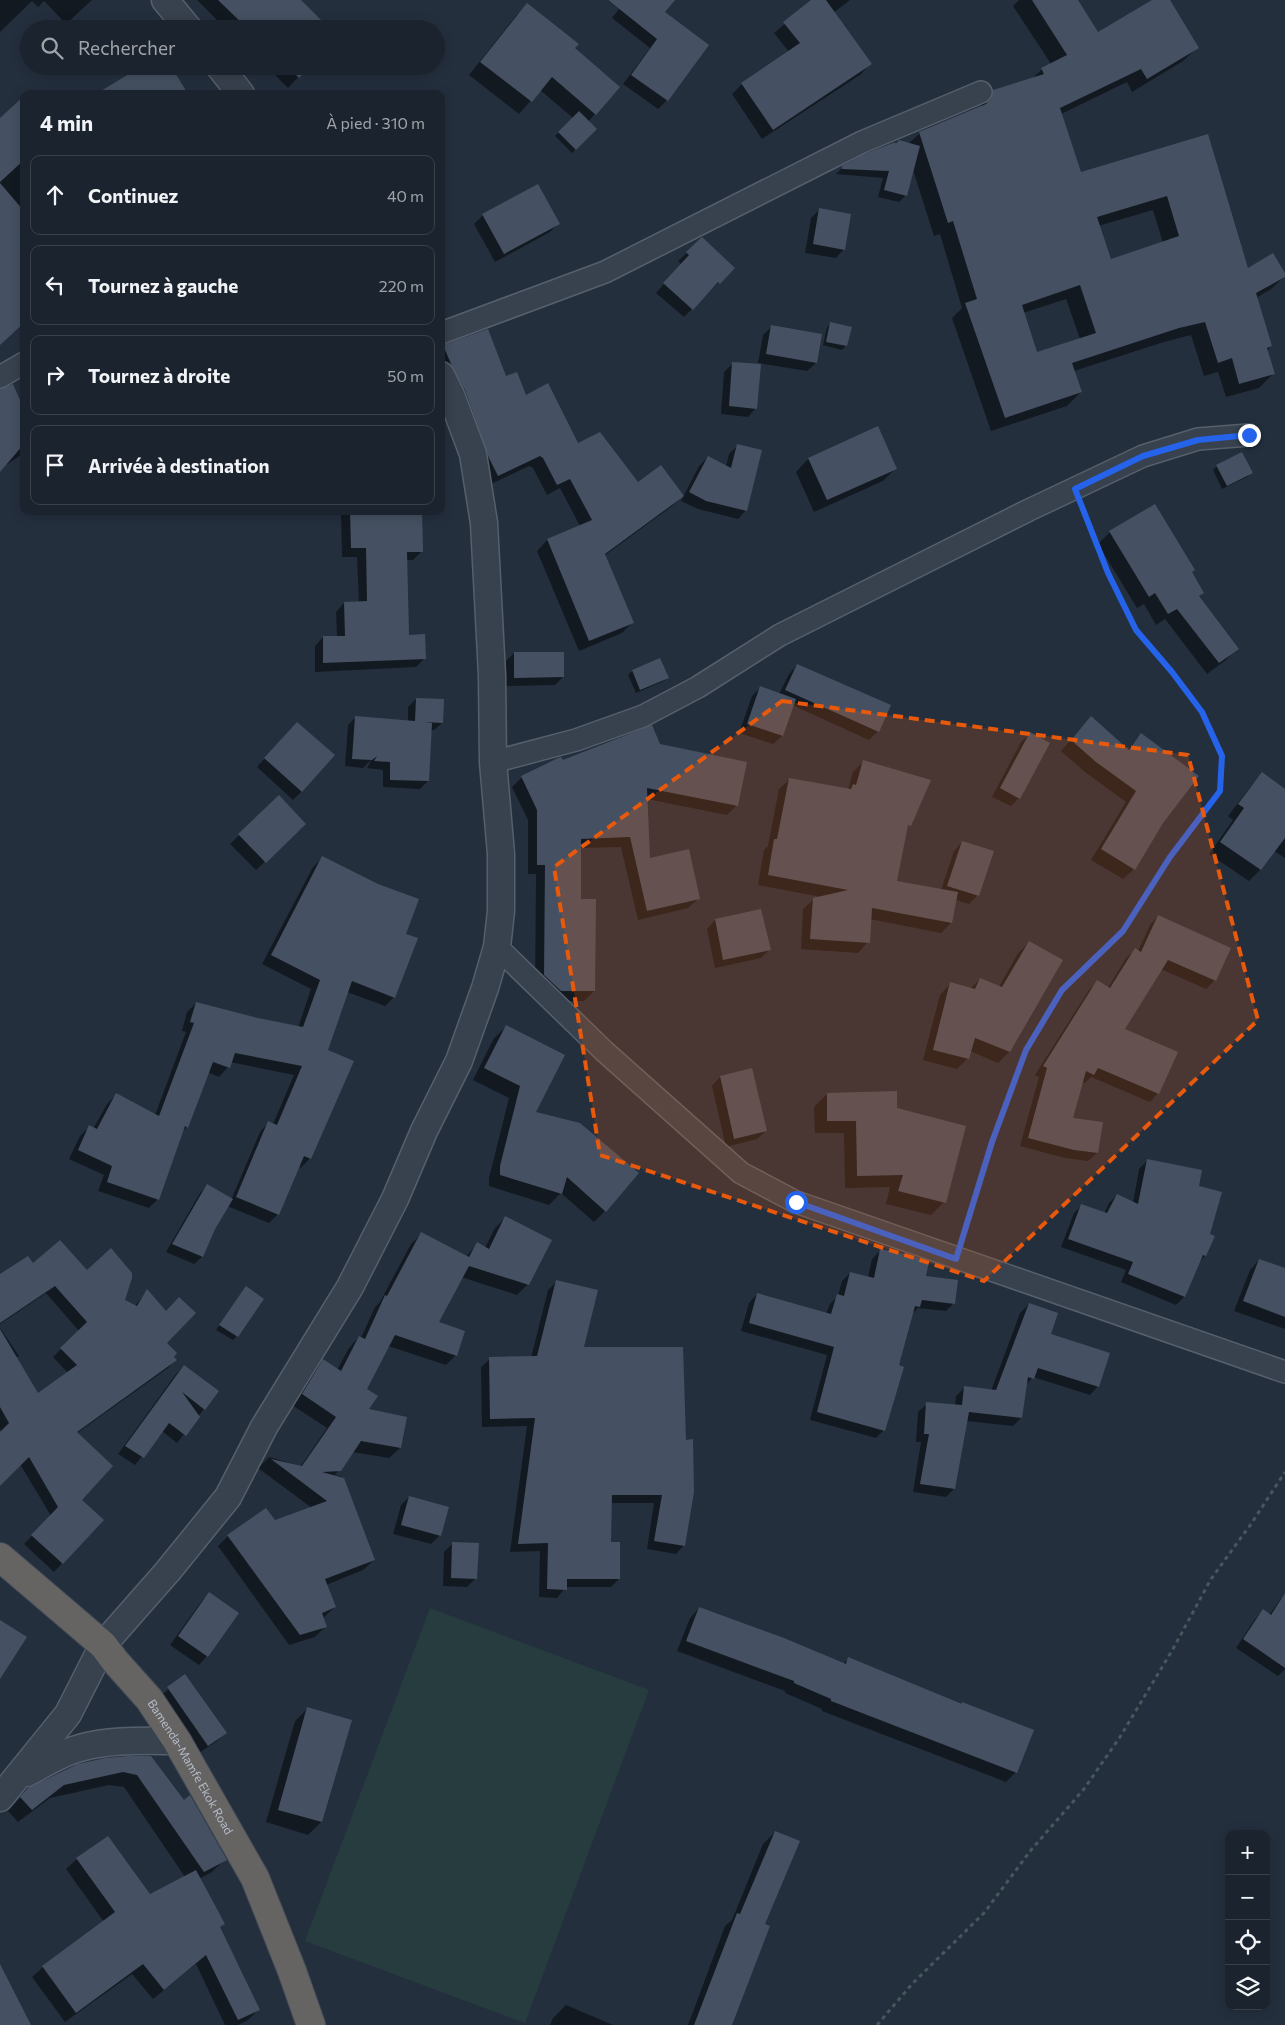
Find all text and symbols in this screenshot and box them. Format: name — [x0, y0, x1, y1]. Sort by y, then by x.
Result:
search box — [20, 20, 445, 75]
icon: search — [38, 34, 66, 62]
text: Rechercher — [78, 36, 176, 59]
text: 4 min — [40, 110, 93, 135]
text: À pied · 310 m — [326, 113, 425, 132]
icon: ahead — [41, 181, 69, 209]
text: Continuez — [88, 184, 178, 207]
text: 40 m — [387, 186, 424, 205]
icon: left — [41, 271, 69, 299]
text: Tournez à gauche — [88, 274, 238, 297]
text: 220 m — [379, 276, 424, 295]
icon: right — [41, 361, 69, 389]
text: Tournez à droite — [88, 364, 230, 387]
text: 50 m — [387, 366, 424, 385]
route end — [1238, 424, 1261, 447]
icon: arrive — [41, 451, 69, 479]
text: Arrivée à destination — [88, 454, 270, 477]
route start — [785, 1191, 808, 1214]
street label: Bamenda-Mamfe Ekok Road — [145, 1696, 237, 1836]
map controls — [1225, 1830, 1270, 2010]
button: + — [1225, 1830, 1270, 1875]
button: − — [1225, 1875, 1270, 1920]
button: locate — [1225, 1920, 1270, 1965]
button: layers — [1225, 1965, 1270, 2010]

